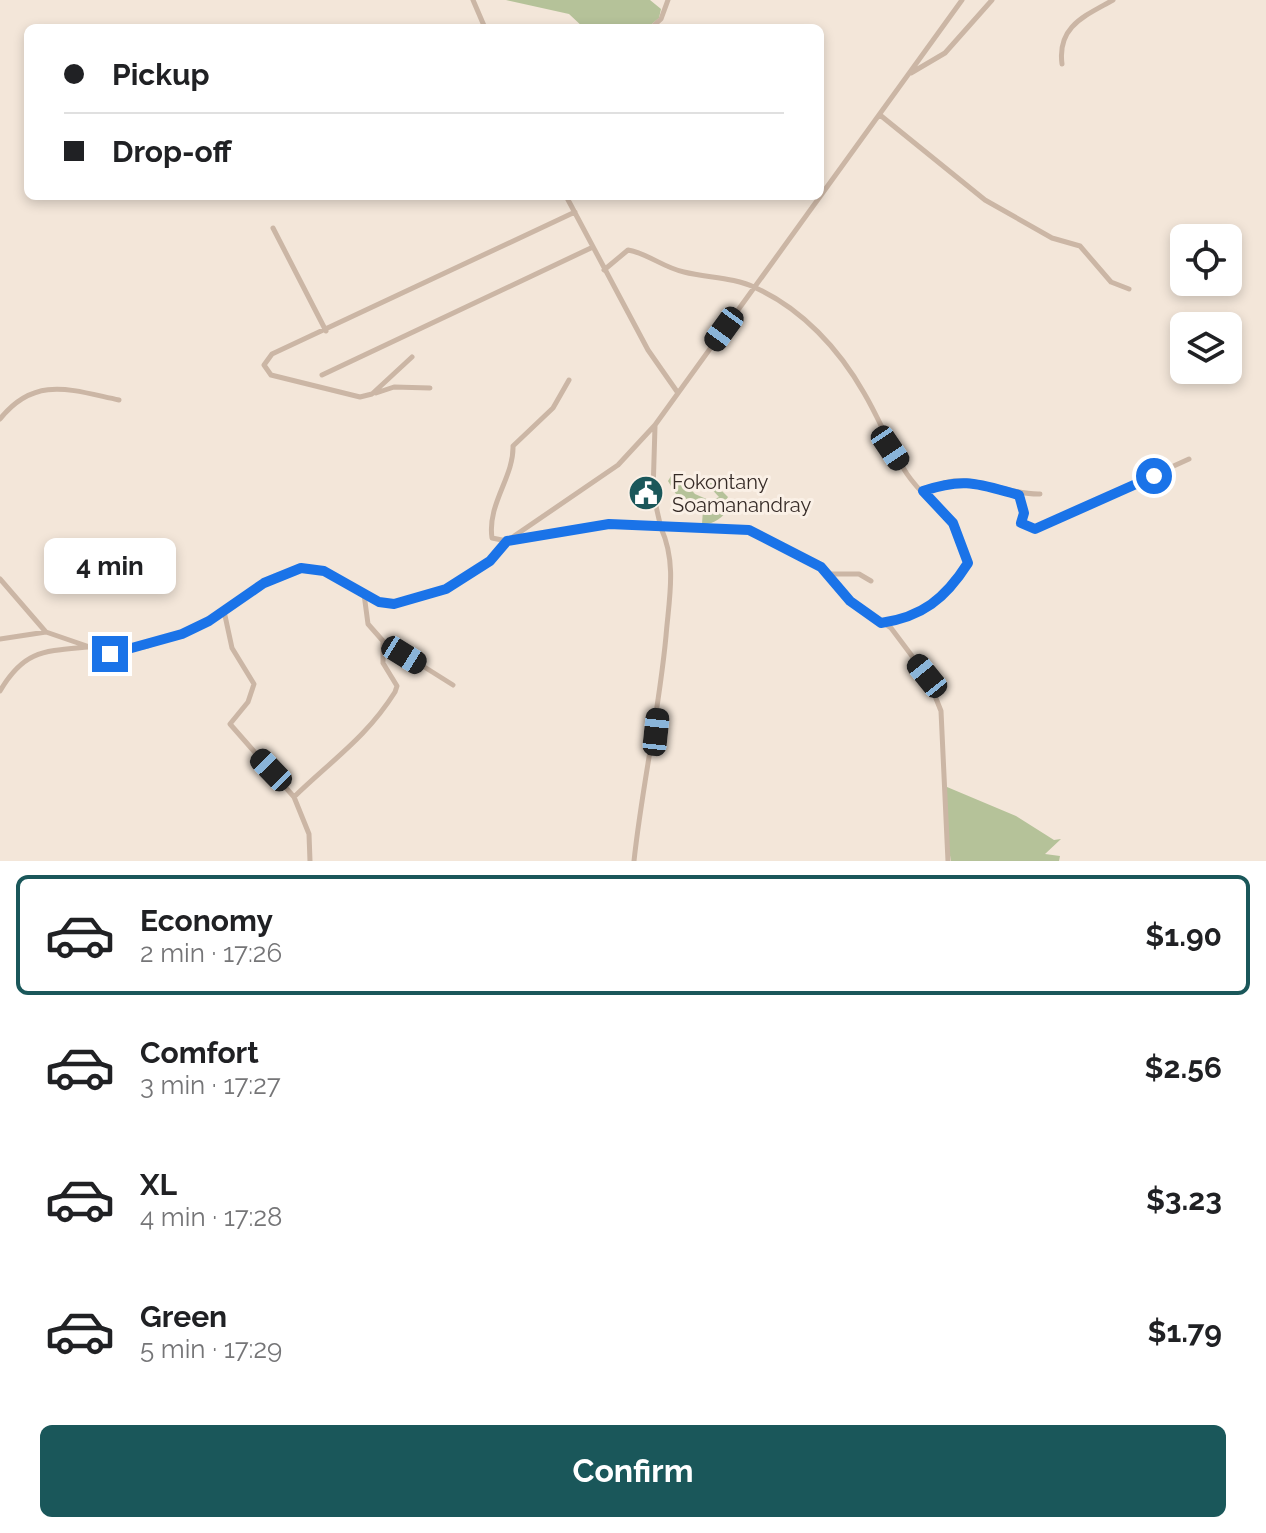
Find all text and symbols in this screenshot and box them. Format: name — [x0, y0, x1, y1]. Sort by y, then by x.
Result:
text: Pickup — [112, 57, 210, 92]
text: Drop-off — [112, 134, 232, 169]
map controls — [1170, 224, 1242, 384]
button: locate — [1170, 224, 1242, 296]
car — [700, 303, 748, 355]
button: layers — [1170, 312, 1242, 384]
car — [867, 421, 913, 475]
route start — [1136, 458, 1172, 494]
place label: Fokontany Soamanandray — [672, 470, 811, 517]
public building icon: Fokontany Soamanandray — [627, 474, 665, 512]
callout: 4 min — [44, 538, 176, 594]
text: 4 min — [76, 551, 144, 581]
car — [377, 632, 431, 678]
route end — [92, 636, 128, 672]
car — [903, 650, 951, 702]
car — [642, 707, 670, 757]
car — [246, 744, 296, 796]
icon: car — [44, 899, 116, 971]
text: Economy — [140, 903, 273, 938]
text: $1.90 — [1145, 918, 1222, 953]
text: 2 min · 17:26 — [140, 938, 282, 968]
icon: car — [44, 1031, 116, 1103]
text: Comfort — [140, 1035, 259, 1070]
text: $2.56 — [1144, 1050, 1222, 1085]
text: 3 min · 17:27 — [140, 1070, 281, 1100]
icon: car — [44, 1163, 116, 1235]
text: XL — [140, 1167, 177, 1202]
text: $3.23 — [1146, 1182, 1222, 1217]
text: 4 min · 17:28 — [140, 1202, 282, 1232]
icon: car — [44, 1295, 116, 1367]
text: Green — [140, 1299, 227, 1334]
text: $1.79 — [1148, 1314, 1222, 1349]
text: 5 min · 17:29 — [140, 1334, 282, 1364]
button: Confirm — [40, 1425, 1226, 1517]

